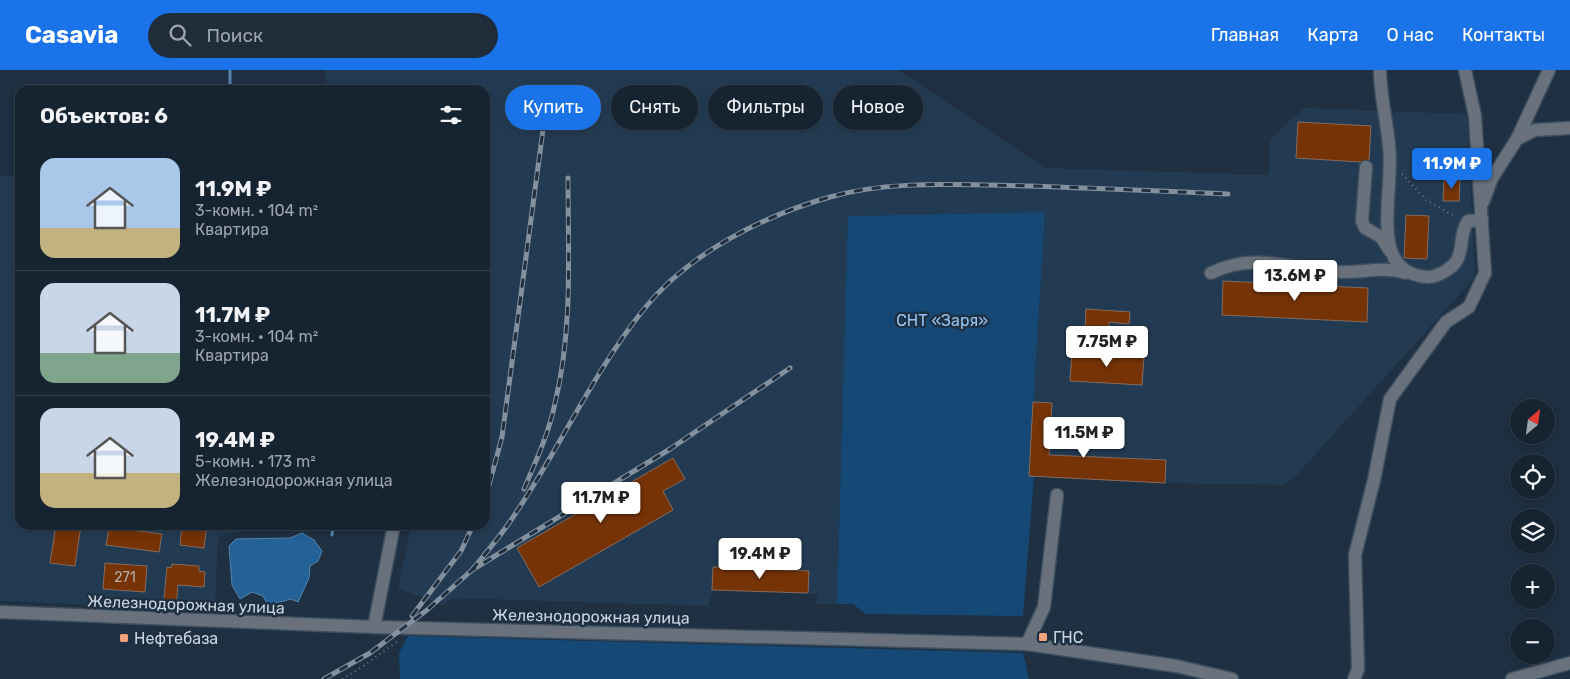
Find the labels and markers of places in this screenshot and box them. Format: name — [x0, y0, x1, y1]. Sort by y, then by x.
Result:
pin: 11.9M ₽ — [1406, 148, 1498, 190]
pin: 13.6M ₽ — [1249, 260, 1341, 302]
pin: 7.75M ₽ — [1061, 326, 1153, 368]
pin: 11.5M ₽ — [1038, 416, 1130, 459]
pin: 11.7M ₽ — [555, 482, 647, 524]
pin: 19.4M ₽ — [714, 538, 806, 580]
place label: ГНС — [1053, 628, 1083, 647]
place label: Нефтебаза — [134, 629, 218, 648]
marker: ГНС — [1037, 631, 1049, 643]
marker: Нефтебаза — [118, 632, 130, 644]

